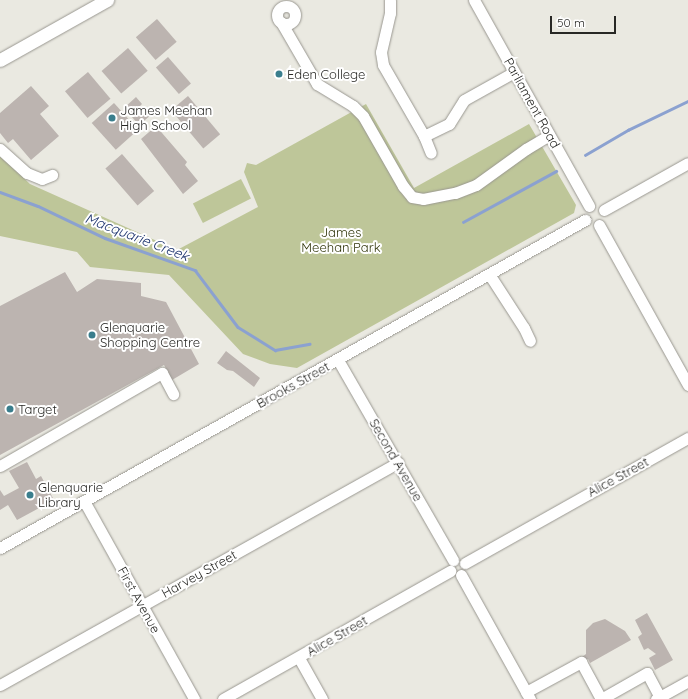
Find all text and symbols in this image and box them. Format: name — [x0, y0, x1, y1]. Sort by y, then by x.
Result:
scale bar — [552, 8, 618, 34]
text: 50 m — [557, 15, 585, 30]
street label: Parliament Road — [501, 55, 563, 151]
place label: Eden College — [287, 66, 365, 82]
marker: Eden College — [274, 69, 284, 79]
place label: James Meehan High School — [120, 103, 212, 134]
marker: James Meehan High School — [107, 113, 117, 123]
water label: Macquarie Creek — [83, 209, 191, 265]
park label: James Meehan Park — [301, 225, 381, 256]
place label: Glenquarie Shopping Centre — [100, 320, 200, 351]
marker: Glenquarie Shopping Centre — [87, 330, 97, 340]
street label: Brooks Street — [254, 359, 332, 411]
place label: Target — [18, 401, 57, 417]
marker: Target — [5, 404, 15, 414]
street label: Second Avenue — [366, 416, 426, 504]
street label: Alice Street — [585, 454, 651, 500]
place label: Glenquarie Library — [38, 480, 103, 511]
marker: Glenquarie Library — [25, 490, 35, 500]
street label: Harvey Street — [159, 547, 239, 601]
street label: First Avenue — [114, 564, 164, 636]
street label: Alice Street — [304, 612, 370, 660]

